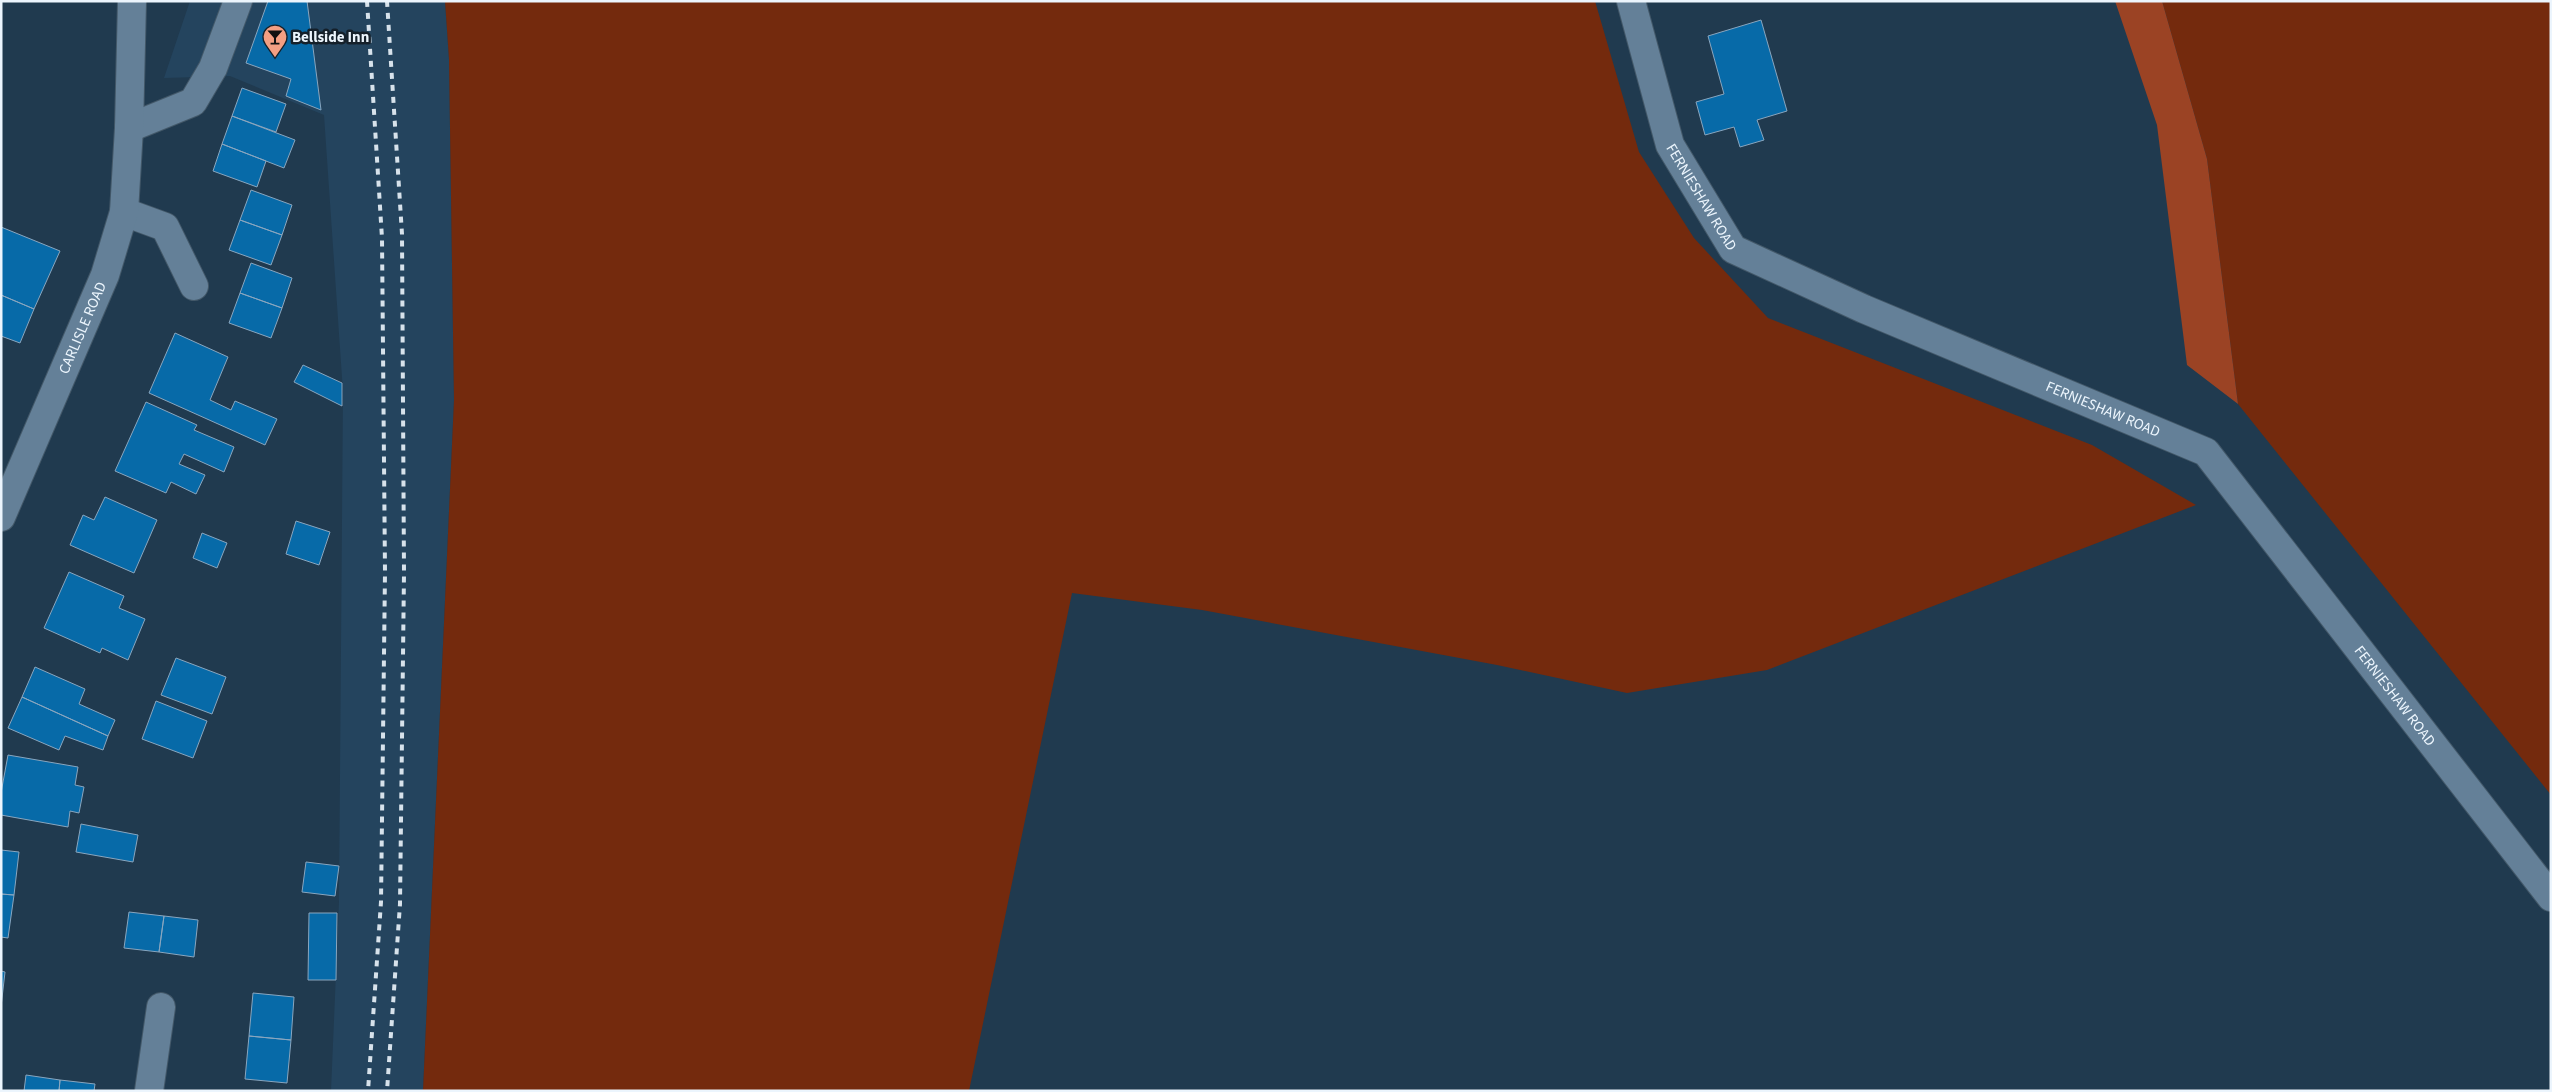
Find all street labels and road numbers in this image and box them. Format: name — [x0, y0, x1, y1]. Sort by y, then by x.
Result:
street label: FERNIESHAW ROAD — [1661, 139, 1742, 255]
street label: CARLISLE ROAD — [53, 278, 111, 377]
street label: FERNIESHAW ROAD — [2043, 376, 2163, 442]
street label: FERNIESHAW ROAD — [2349, 641, 2441, 750]

